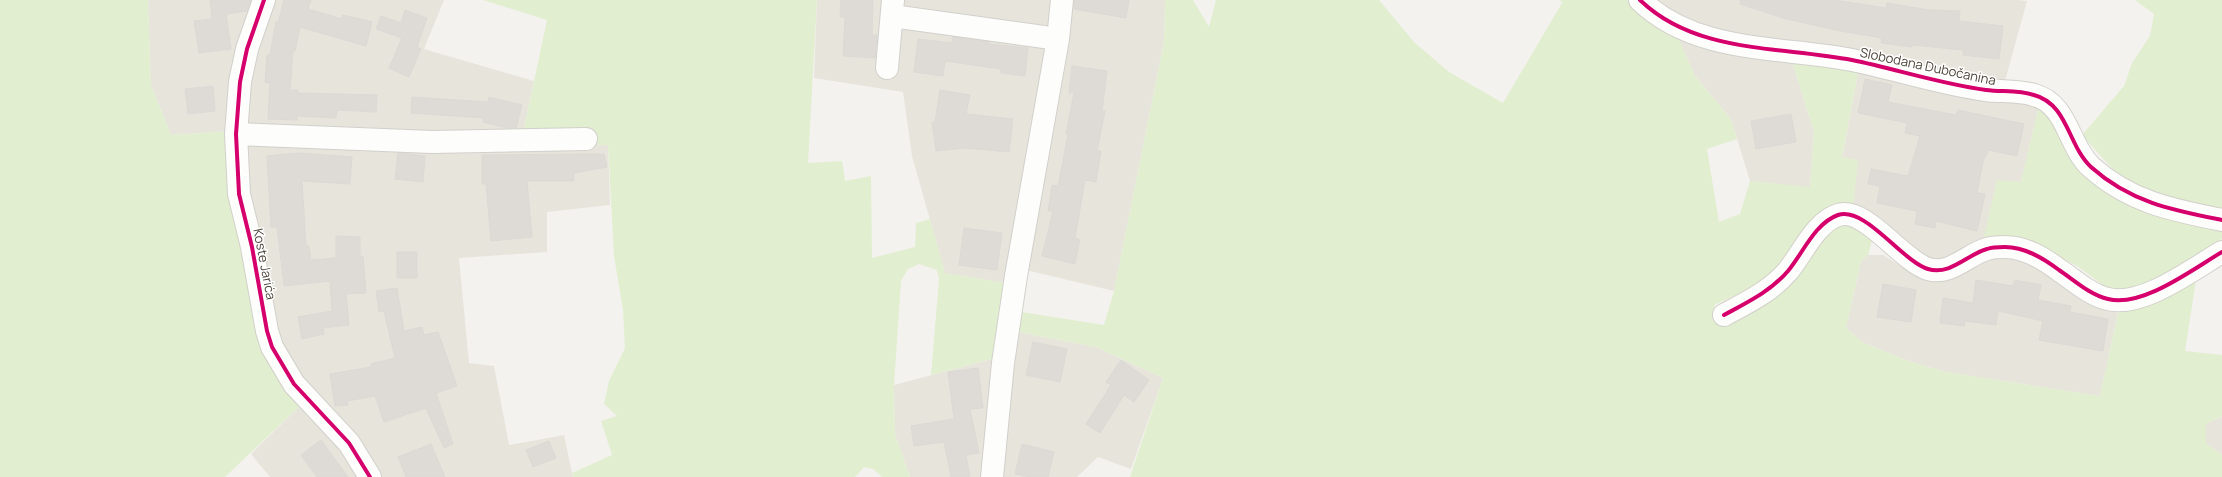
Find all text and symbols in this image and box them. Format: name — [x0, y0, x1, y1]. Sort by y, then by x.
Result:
street label: Slobodana Dubočanina — [1858, 43, 1998, 89]
street label: Koste Jarića — [249, 227, 281, 301]

